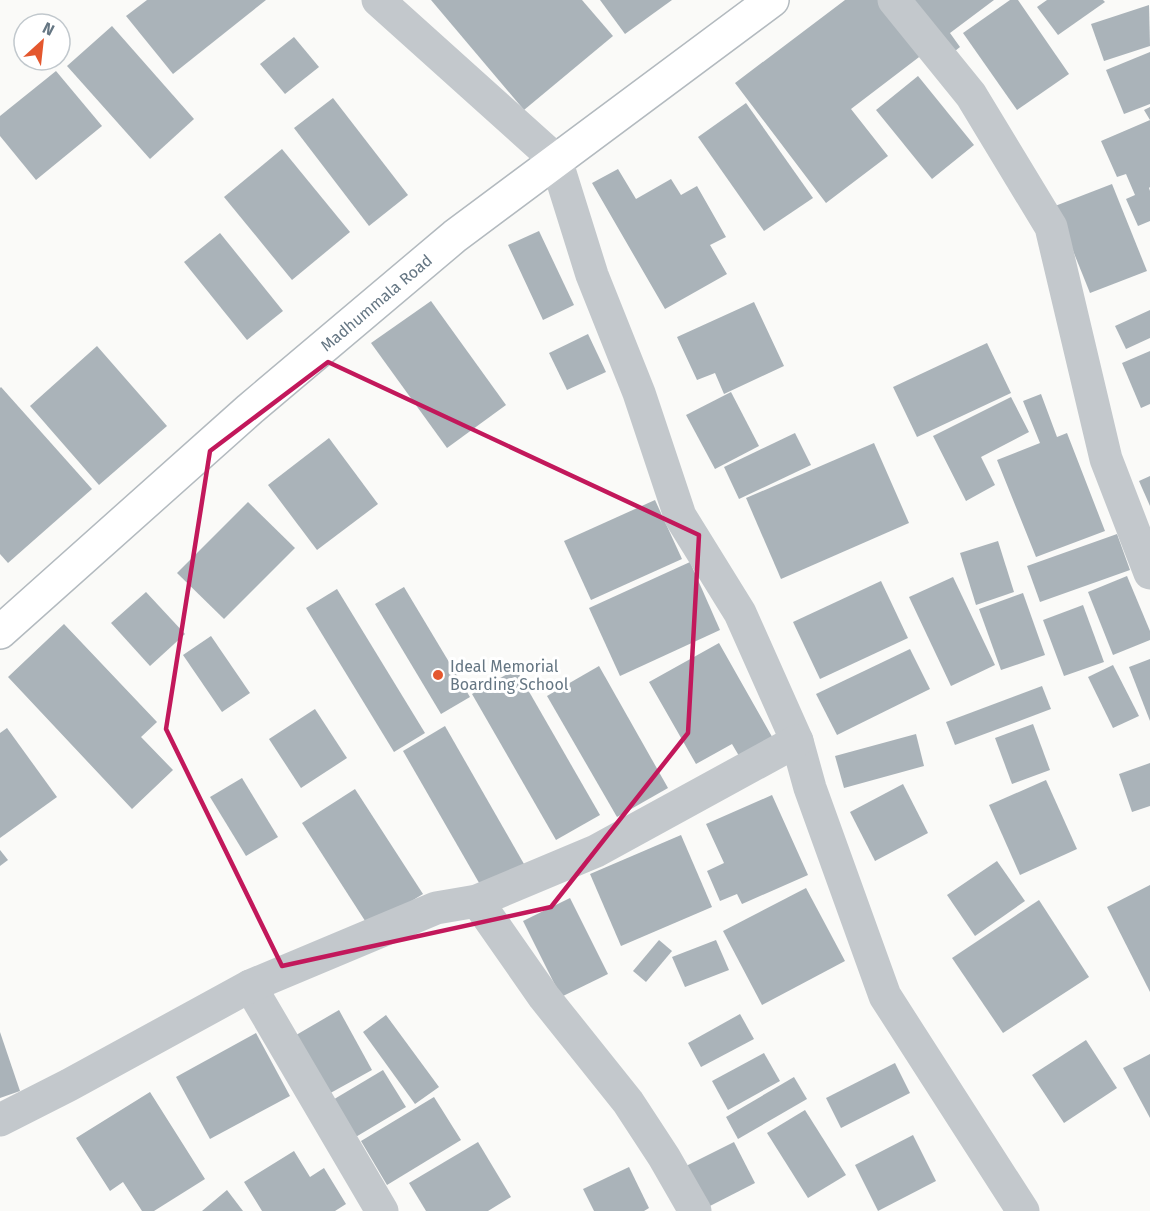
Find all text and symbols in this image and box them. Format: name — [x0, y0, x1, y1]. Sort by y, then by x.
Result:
north arrow — [12, 12, 72, 72]
text: N — [40, 18, 58, 40]
street label: Madhummala Road — [316, 250, 436, 355]
place label: Ideal Memorial Boarding School — [450, 657, 569, 694]
marker: Ideal Memorial Boarding School — [431, 668, 445, 682]

